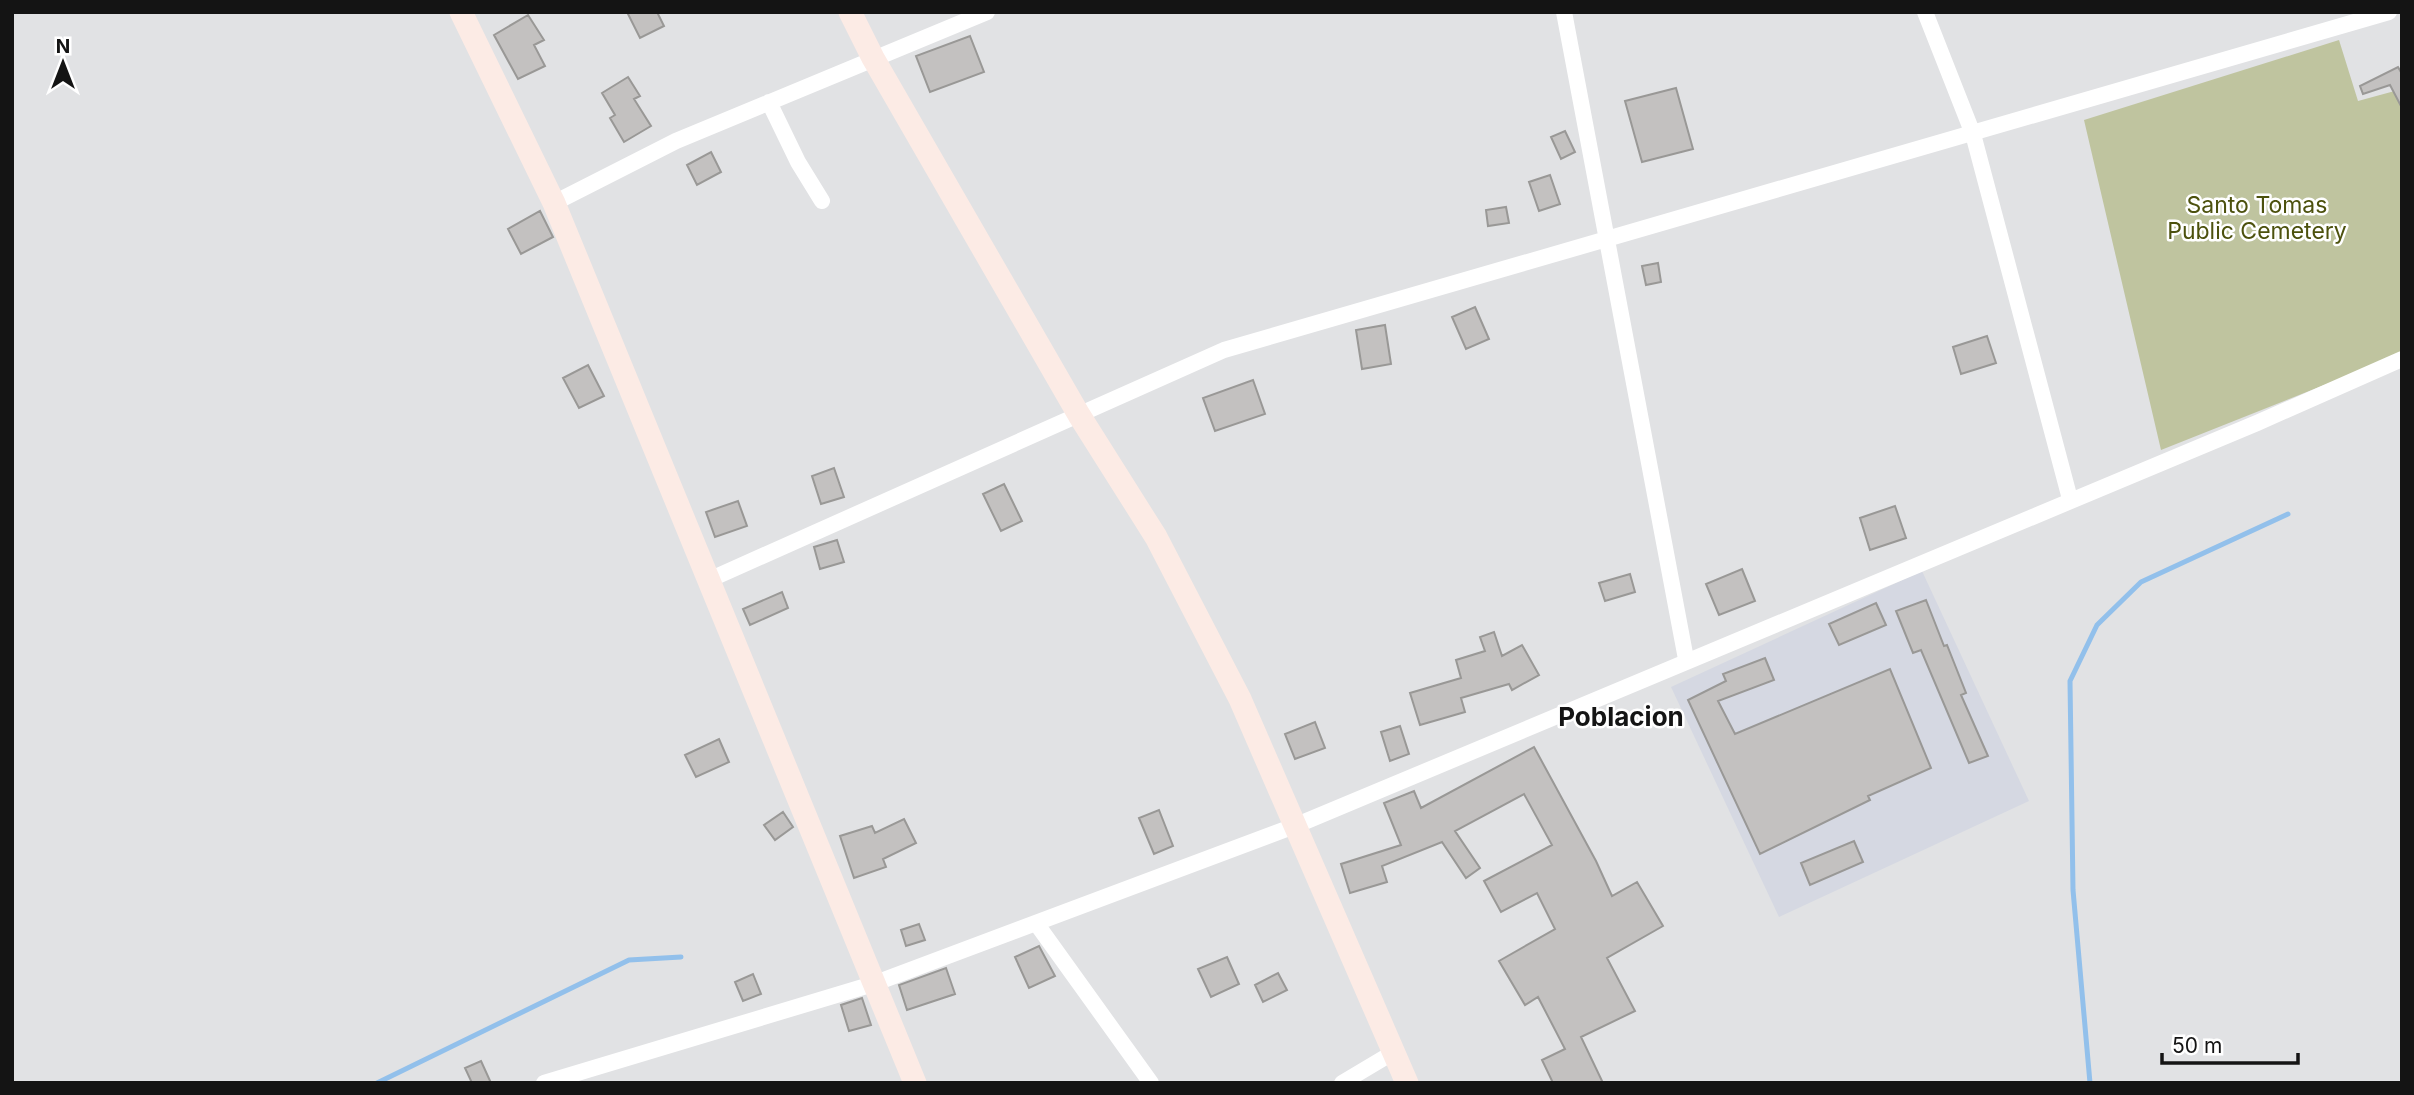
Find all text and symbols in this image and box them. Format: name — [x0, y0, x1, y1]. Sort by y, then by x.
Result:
north arrow — [28, 28, 98, 98]
text: N — [56, 35, 70, 58]
park label: Santo Tomas Public Cemetery — [2167, 191, 2347, 245]
district label: Poblacion — [1558, 701, 1684, 732]
scale bar — [2162, 1021, 2298, 1066]
text: 50 m — [2172, 1033, 2222, 1058]

